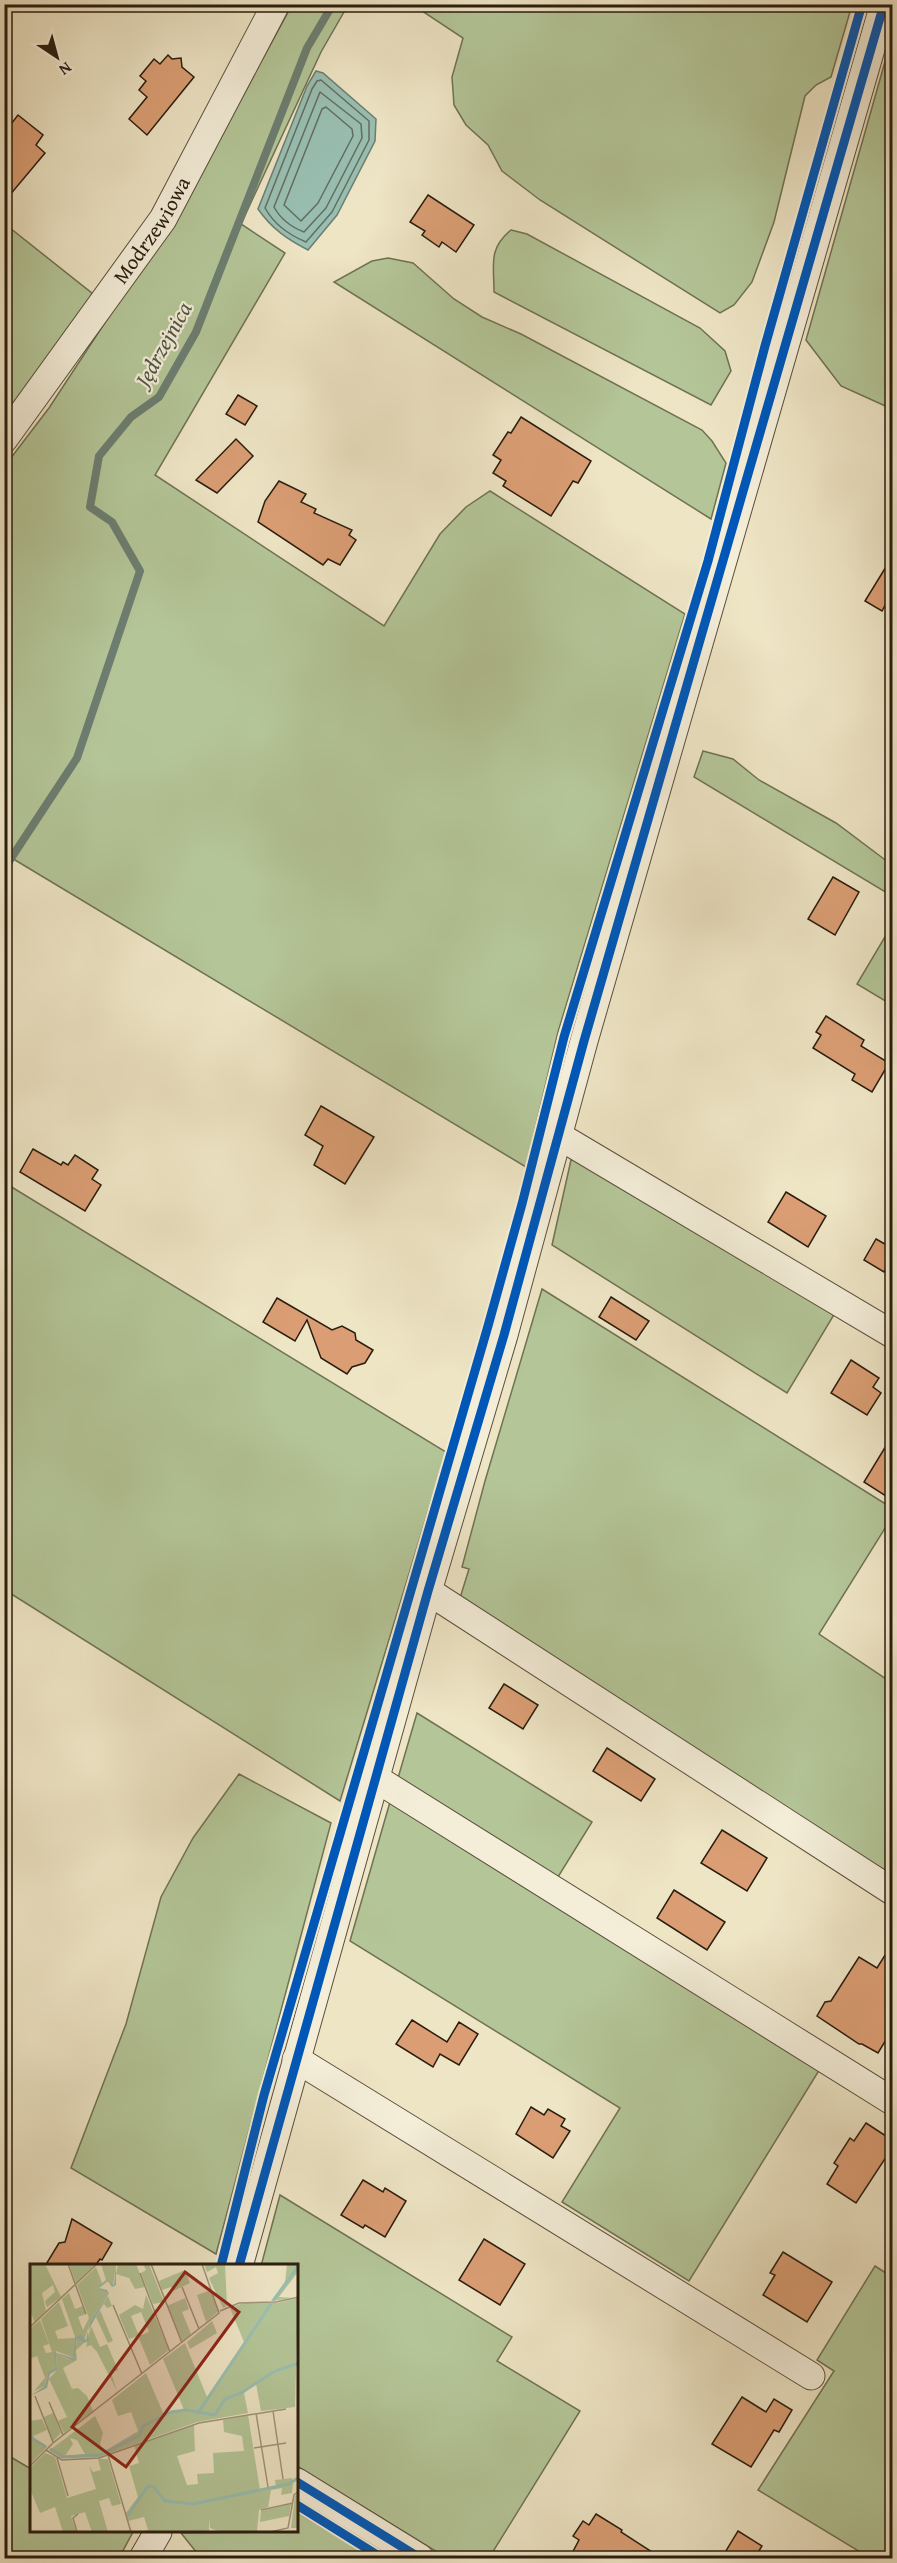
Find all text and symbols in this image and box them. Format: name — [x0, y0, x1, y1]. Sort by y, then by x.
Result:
north arrow — [27, 27, 87, 87]
text: N — [54, 56, 77, 82]
street label: Modrzewiowa — [105, 171, 198, 290]
water label: Jędrzejnica — [125, 296, 199, 396]
inset map — [30, 2264, 298, 2533]

